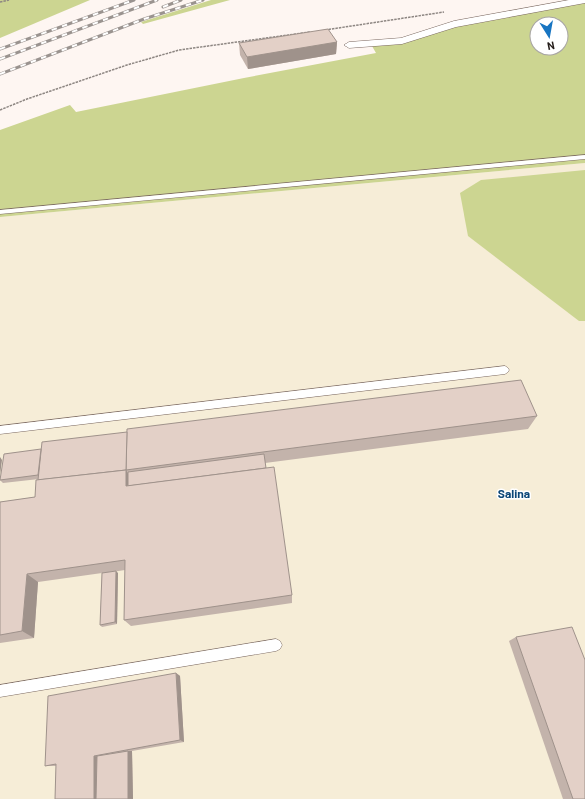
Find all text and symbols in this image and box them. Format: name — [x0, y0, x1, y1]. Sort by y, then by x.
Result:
north arrow — [529, 16, 569, 56]
text: N — [546, 39, 556, 53]
district label: Salina — [498, 486, 530, 500]

